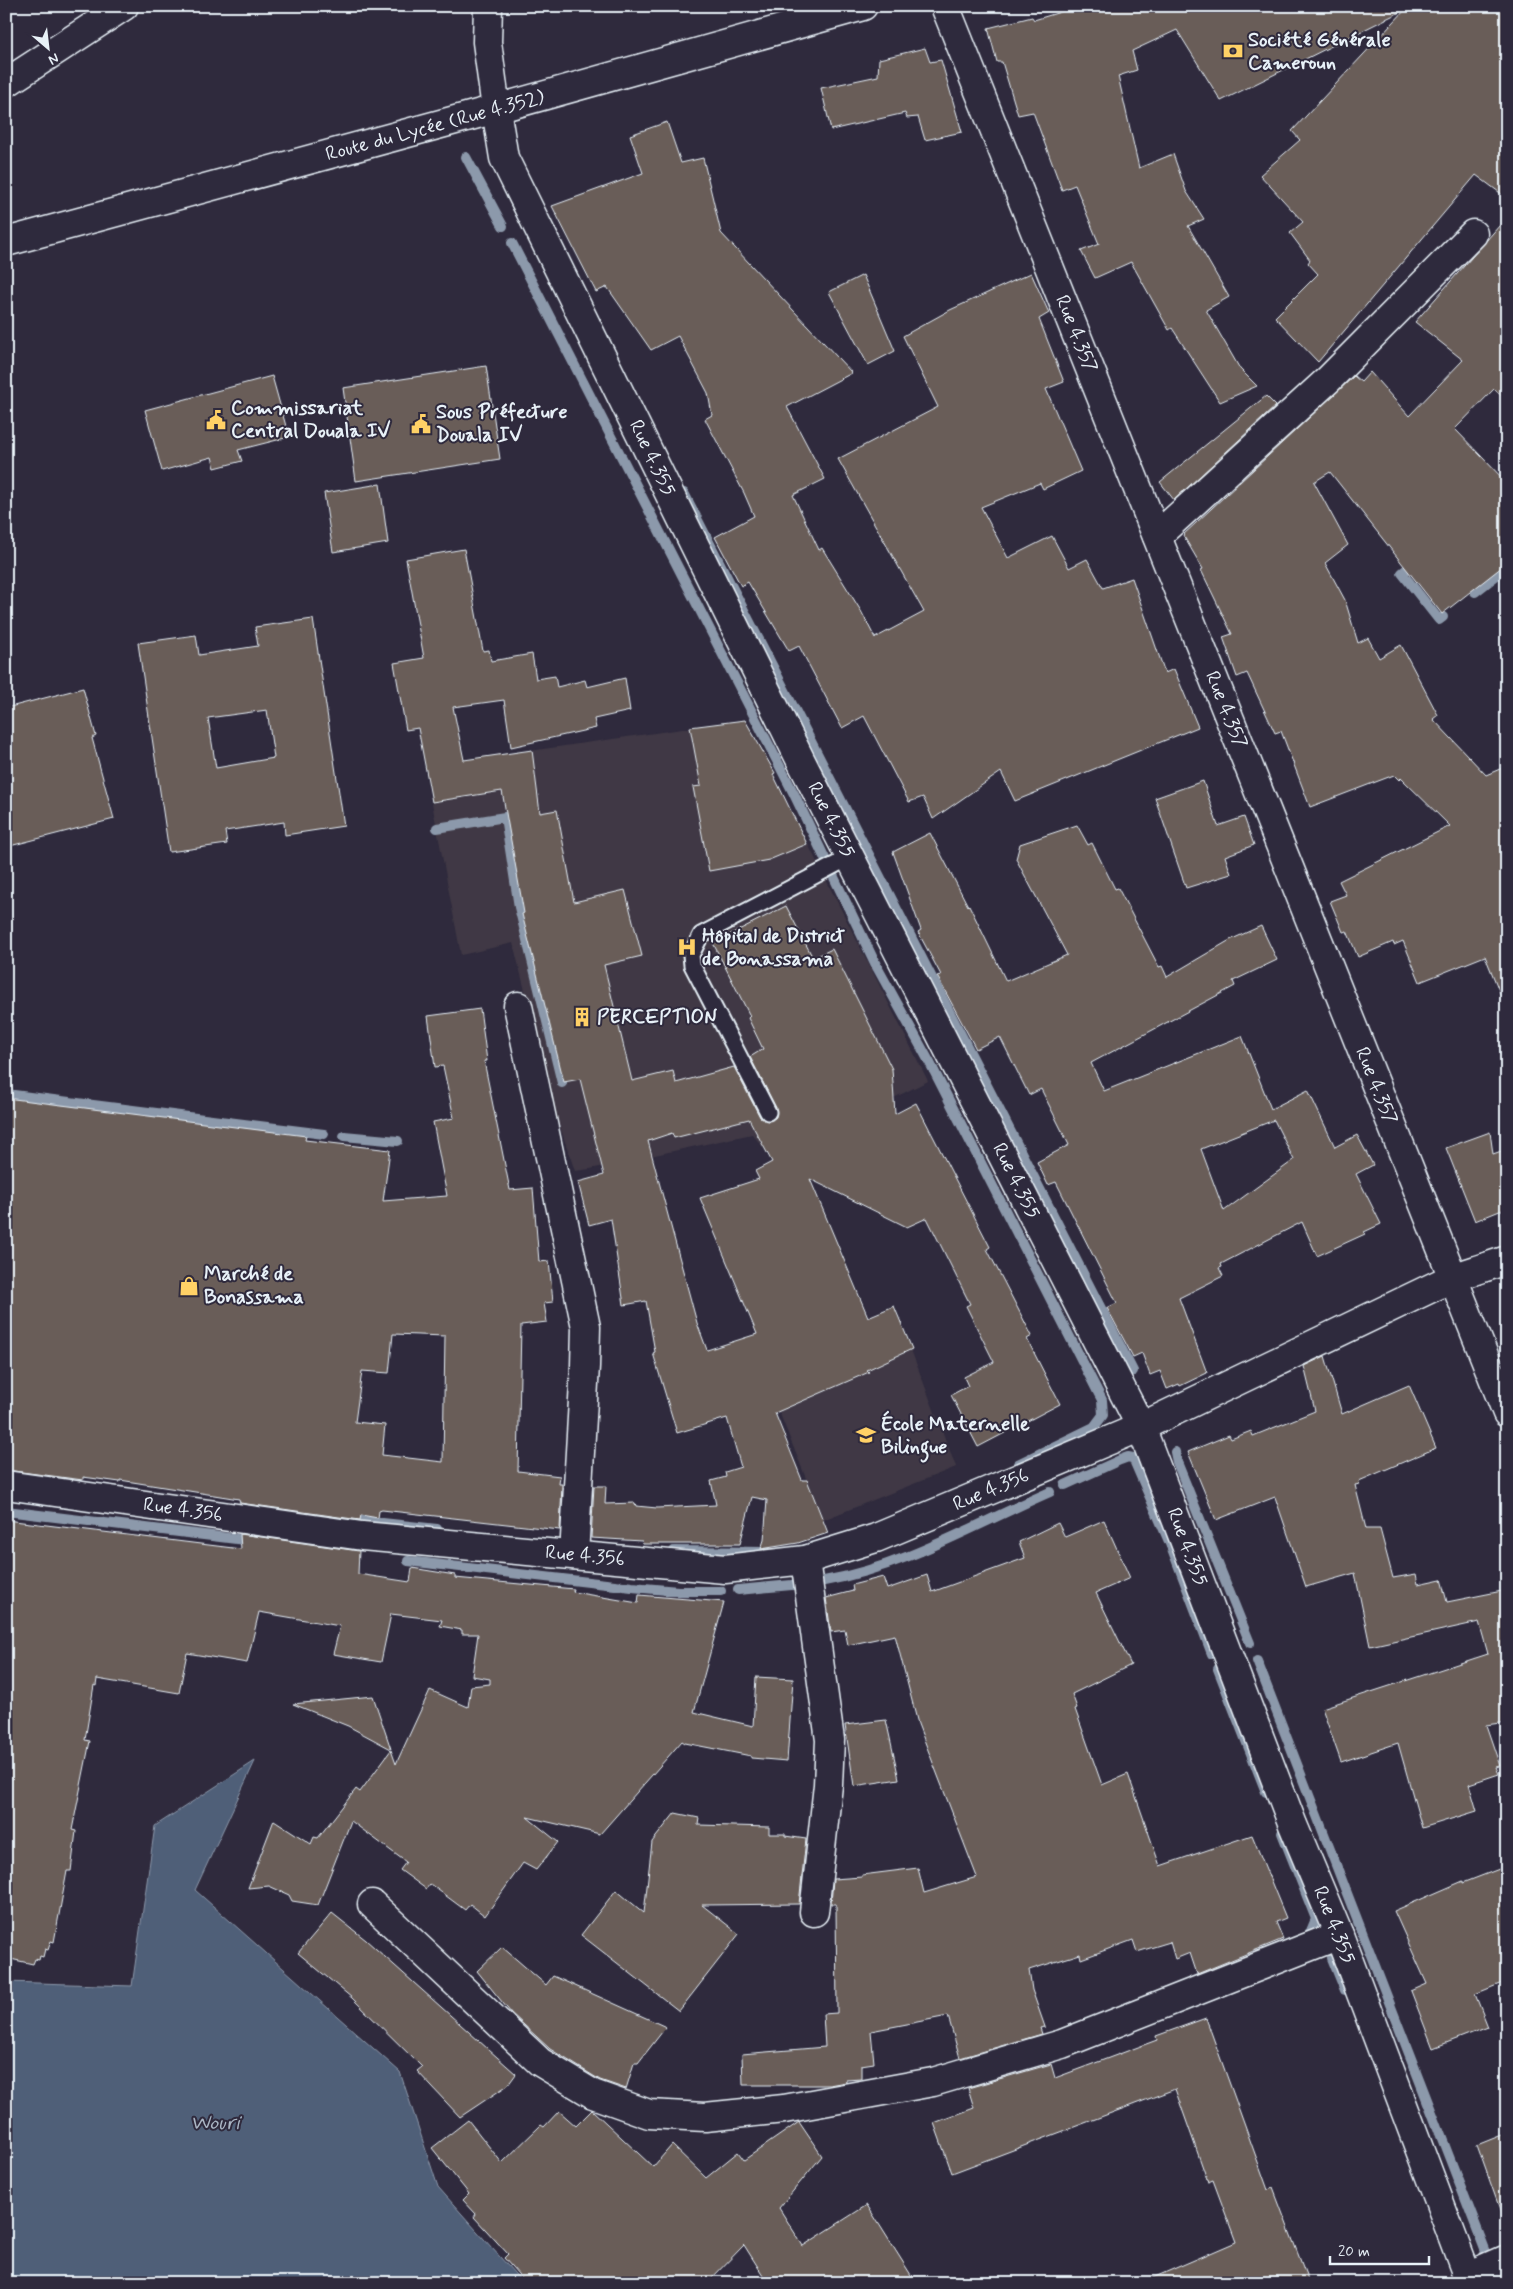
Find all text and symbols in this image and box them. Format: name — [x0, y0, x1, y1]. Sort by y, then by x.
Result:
north arrow — [22, 22, 72, 72]
place label: Société Générale Cameroun — [1248, 27, 1391, 77]
bank icon: Société Générale Cameroun — [1222, 40, 1244, 62]
text: N — [45, 48, 62, 69]
street label: Route du Lycée (Rue 4.352) — [322, 84, 548, 168]
street label: Rue 4.357 — [1048, 291, 1104, 377]
place label: Commissariat Central Douala IV — [231, 395, 390, 445]
place label: Sous Préfecture Douala IV — [436, 399, 568, 449]
public building icon: Commissariat Central Douala IV — [205, 409, 227, 431]
public building icon: Sous Préfecture Douala IV — [410, 413, 432, 435]
street label: Rue 4.355 — [622, 415, 682, 501]
street label: Rue 4.357 — [1198, 667, 1254, 753]
street label: Rue 4.355 — [800, 777, 862, 863]
place label: Hôpital de District de Bonassama — [702, 923, 845, 973]
hospital icon: Hôpital de District de Bonassama — [676, 936, 698, 958]
place label: PERCEPTION — [597, 1004, 717, 1031]
building icon: PERCEPTION — [571, 1006, 593, 1028]
street label: Rue 4.357 — [1348, 1043, 1404, 1129]
street label: Rue 4.355 — [985, 1138, 1047, 1224]
place label: Marché de Bonassama — [204, 1261, 304, 1311]
shop icon: Marché de Bonassama — [178, 1275, 200, 1297]
place label: École Maternelle Bilingue — [881, 1410, 1030, 1463]
school or university icon: École Maternelle Bilingue — [855, 1424, 877, 1446]
street label: Rue 4.356 — [949, 1462, 1033, 1518]
street label: Rue 4.356 — [141, 1491, 225, 1529]
street label: Rue 4.355 — [1160, 1504, 1214, 1590]
street label: Rue 4.356 — [544, 1539, 626, 1573]
street label: Rue 4.355 — [1306, 1882, 1362, 1968]
water label: Wouri — [190, 2109, 243, 2137]
scale bar — [1330, 2234, 1429, 2266]
text: 20 m — [1338, 2242, 1370, 2262]

